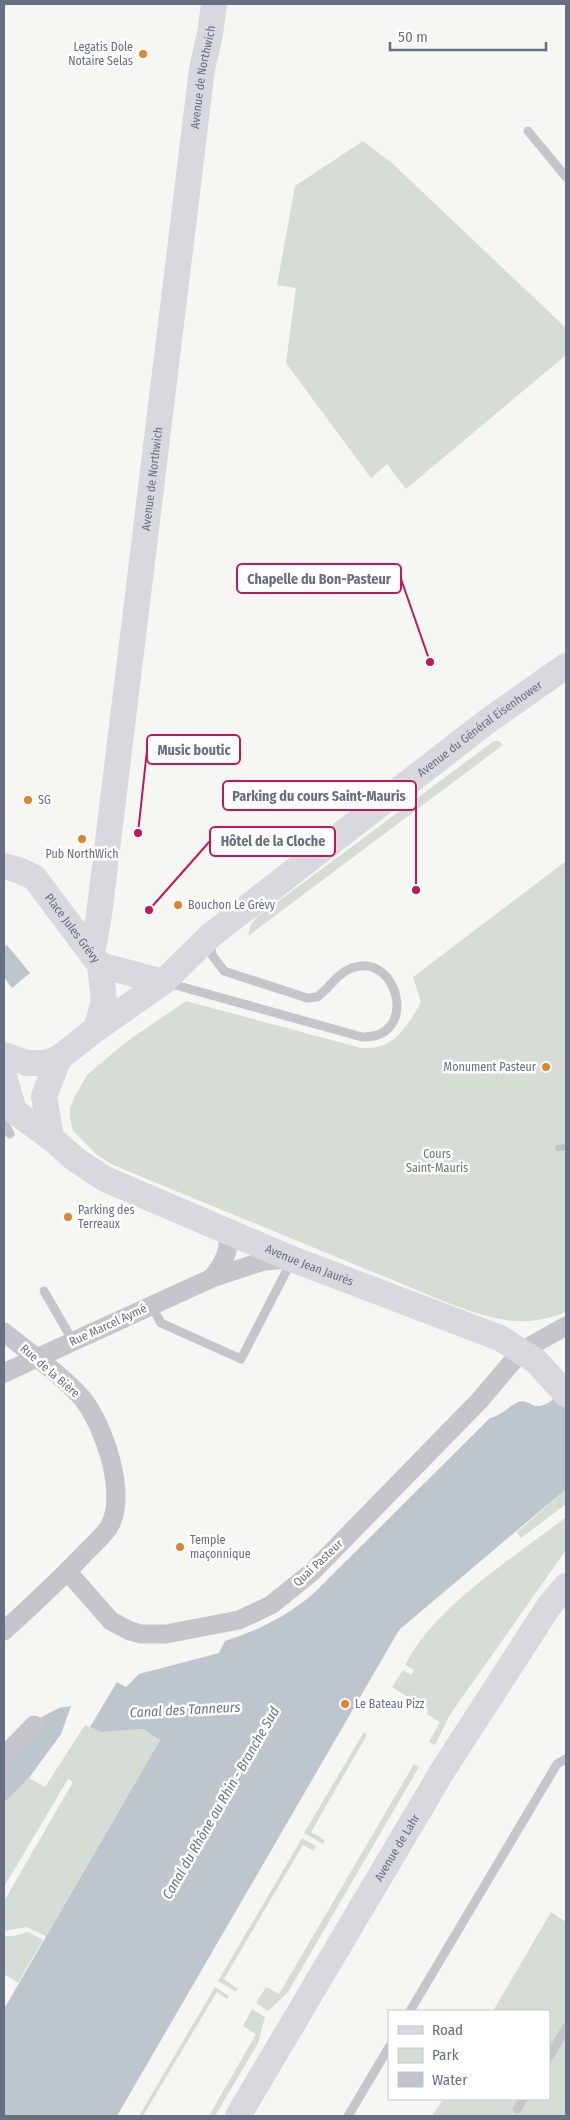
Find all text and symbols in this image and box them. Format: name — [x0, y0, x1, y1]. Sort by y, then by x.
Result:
scale bar — [390, 20, 546, 52]
street label: Avenue de Northwich — [188, 25, 218, 130]
text: 50 m — [398, 28, 428, 46]
place label: Legatis Dole Notaire Selas — [68, 40, 133, 68]
marker: Legatis Dole Notaire Selas — [137, 48, 149, 60]
street label: Avenue de Northwich — [139, 426, 165, 532]
callout: Chapelle du Bon-Pasteur — [237, 564, 401, 593]
text: Chapelle du Bon-Pasteur — [247, 571, 392, 588]
street label: Avenue du Général Eisenhower — [415, 677, 545, 780]
callout: Music boutic — [147, 735, 240, 764]
text: Music boutic — [157, 742, 231, 759]
callout: Parking du cours Saint-Mauris — [223, 781, 416, 810]
text: Parking du cours Saint-Mauris — [232, 788, 406, 805]
place label: SG — [38, 793, 51, 807]
marker: SG — [22, 794, 34, 806]
callout: Hôtel de la Cloche — [210, 827, 335, 856]
marker: Pub NorthWich — [76, 833, 88, 845]
text: Hôtel de la Cloche — [221, 833, 325, 850]
place label: Pub NorthWich — [46, 847, 118, 861]
street label: Place Jules Grévy — [42, 891, 103, 966]
place label: Bouchon Le Grévy — [188, 898, 276, 912]
marker: Bouchon Le Grévy — [172, 899, 184, 911]
place label: Monument Pasteur — [444, 1060, 537, 1074]
marker: Monument Pasteur — [540, 1061, 552, 1073]
park label: Cours Saint-Mauris — [406, 1147, 468, 1175]
place label: Parking des Terreaux — [78, 1203, 135, 1231]
marker: Parking des Terreaux — [62, 1211, 74, 1223]
street label: Avenue Jean Jaurès — [263, 1241, 355, 1289]
street label: Rue Marcel Aymé — [67, 1301, 149, 1349]
street label: Rue de la Bière — [18, 1341, 83, 1401]
place label: Temple maçonnique — [190, 1533, 251, 1561]
street label: Quai Pasteur — [290, 1536, 346, 1589]
marker: Temple maçonnique — [174, 1541, 186, 1553]
place label: Le Bateau Pizz — [355, 1697, 425, 1711]
marker: Le Bateau Pizz — [339, 1698, 351, 1710]
water label: Canal des Tanneurs — [129, 1699, 241, 1721]
water label: Canal du Rhône au Rhin - Branche Sud — [159, 1703, 283, 1902]
street label: Avenue de Lahr — [372, 1811, 423, 1884]
legend — [388, 2010, 550, 2100]
text: Road — [432, 2021, 463, 2039]
text: Park — [432, 2046, 459, 2064]
text: Water — [432, 2071, 468, 2089]

